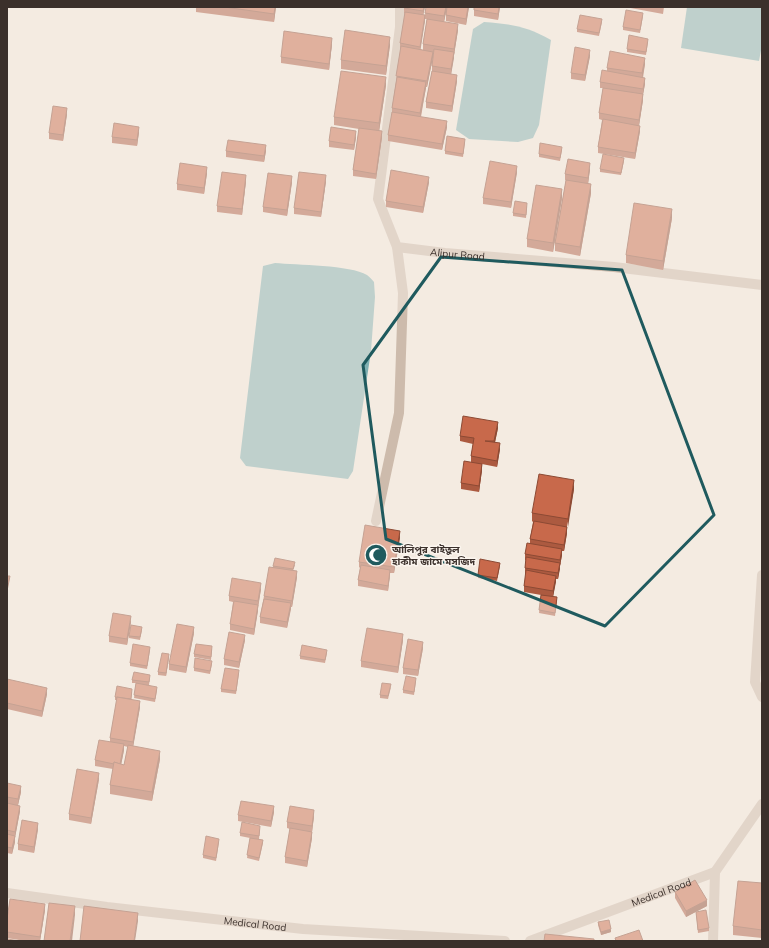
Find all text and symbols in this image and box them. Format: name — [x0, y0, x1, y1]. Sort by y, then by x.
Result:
street label: Alipur Road — [430, 245, 485, 263]
mosque icon: আলিপুর বাইতুল হাকীম জামে মসজিদ — [363, 542, 389, 568]
place label: আলিপুর বাইতুল হাকীম জামে মসজিদ — [391, 543, 476, 568]
street label: Medical Road — [629, 875, 693, 909]
street label: Medical Road — [223, 914, 287, 934]

